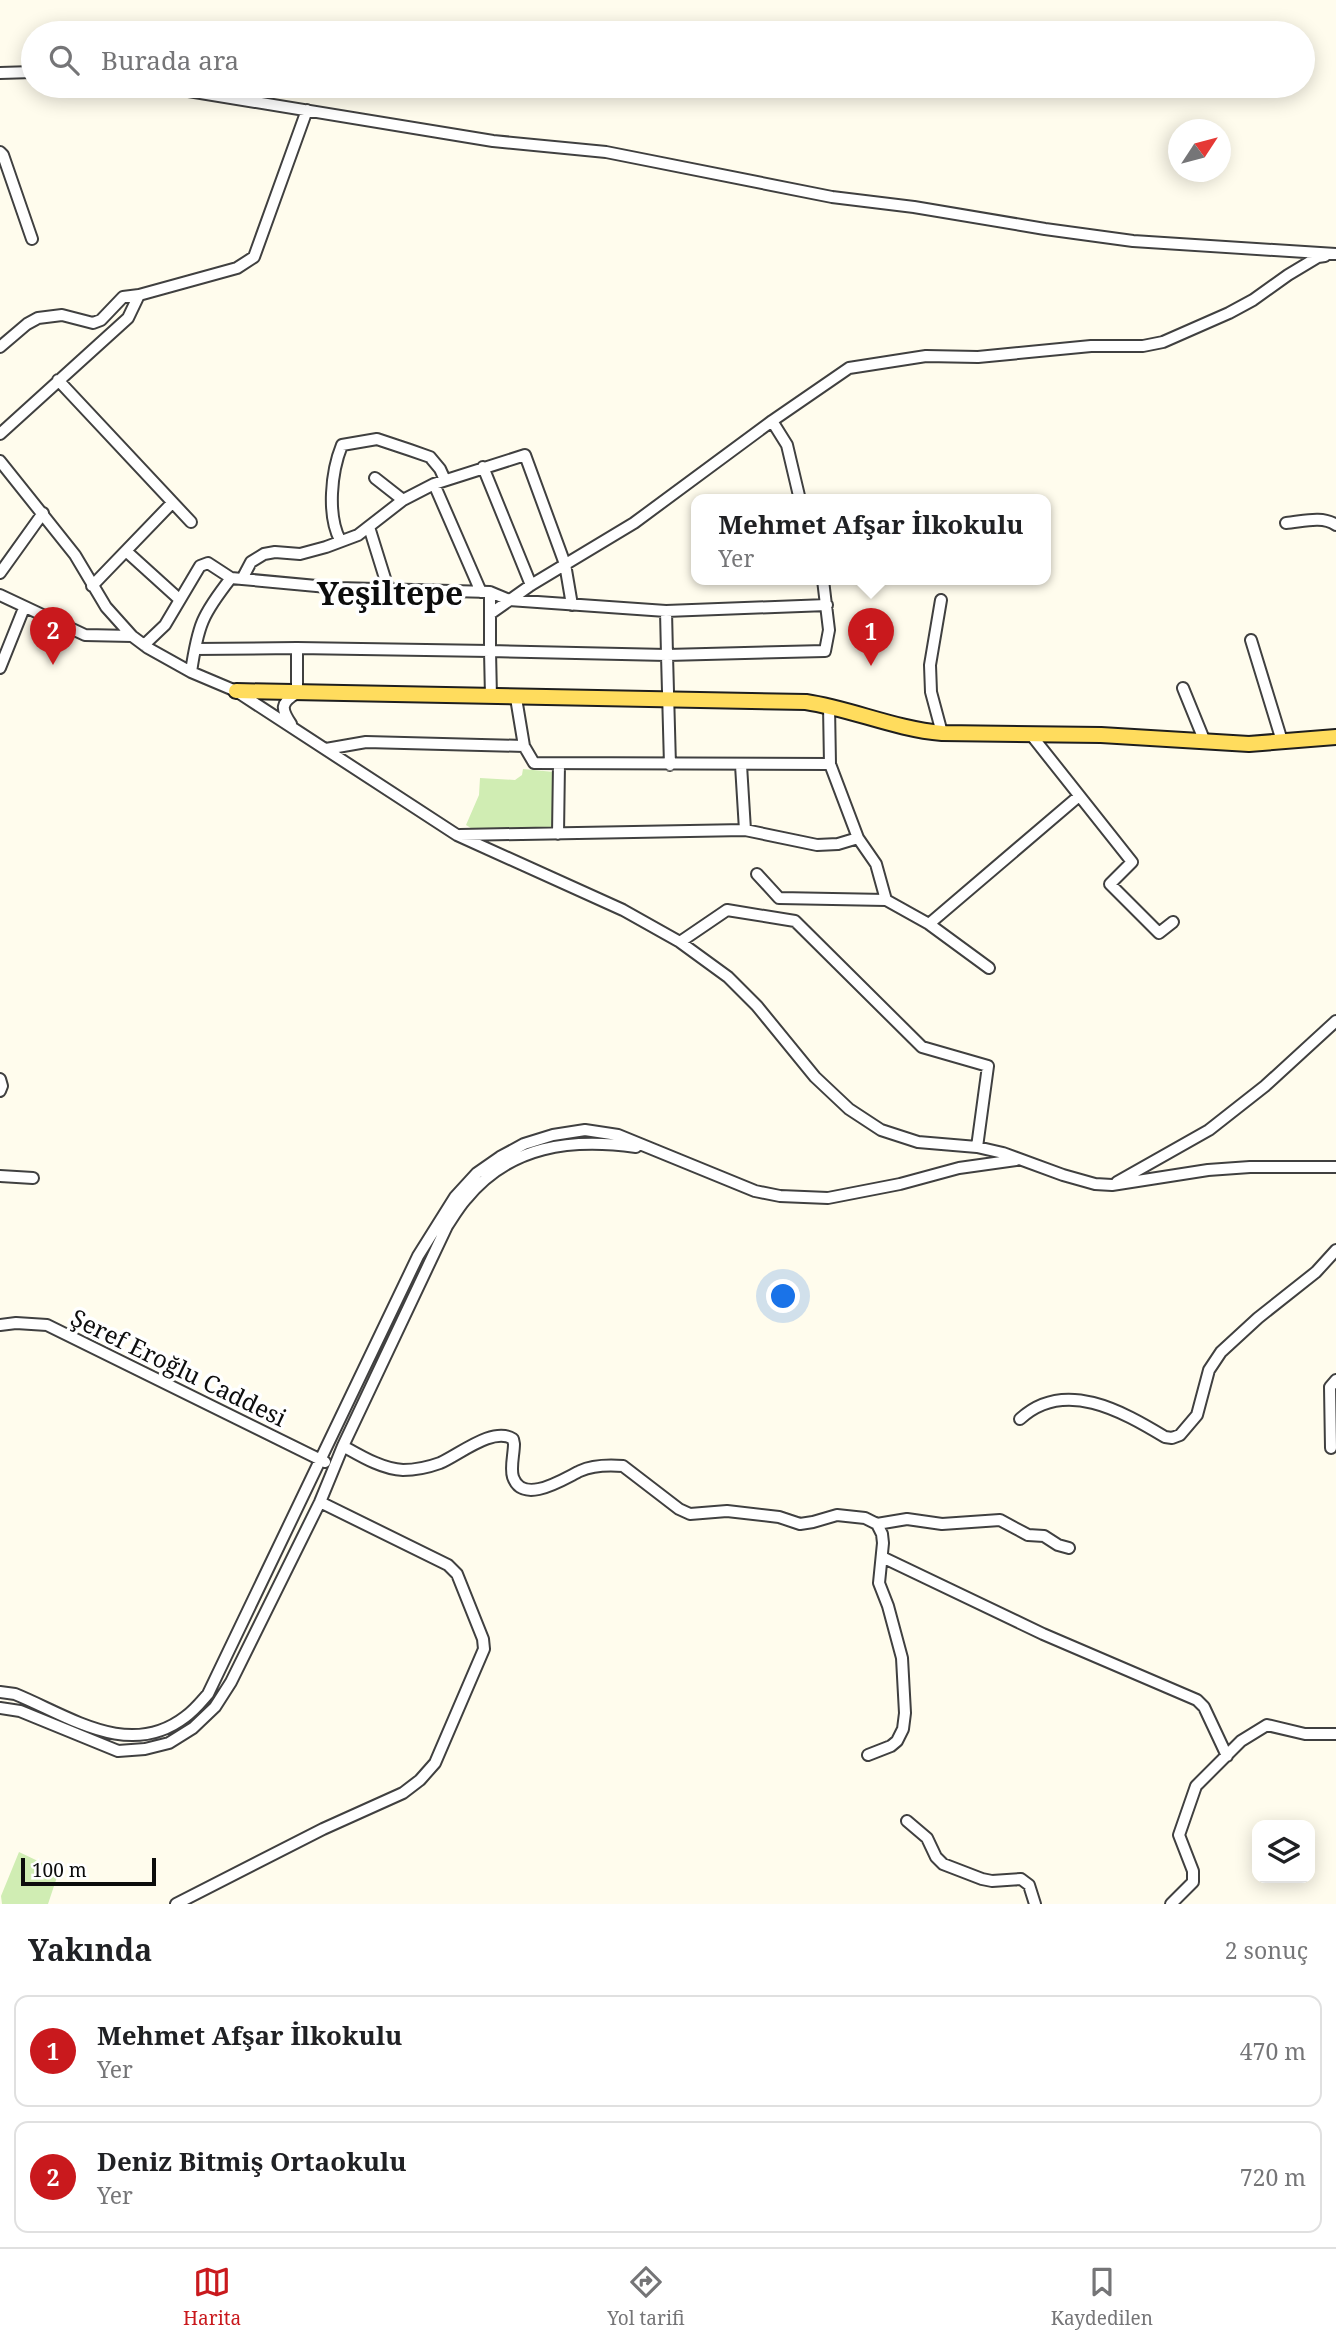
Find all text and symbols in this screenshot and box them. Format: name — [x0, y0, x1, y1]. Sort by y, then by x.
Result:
search box — [21, 21, 1315, 98]
icon: search — [45, 41, 83, 79]
text: Burada ara — [101, 42, 239, 78]
north arrow — [1168, 119, 1231, 182]
popup — [691, 494, 1051, 585]
text: Mehmet Afşar İlkokulu — [718, 506, 1024, 542]
text: Yer — [718, 542, 754, 574]
district label: Yeşiltepe — [317, 571, 463, 614]
pin: 2 — [30, 607, 76, 665]
pin: 1 — [848, 608, 894, 666]
your location — [766, 1279, 800, 1313]
street label: Şeref Eroğlu Caddesi — [66, 1300, 293, 1434]
map controls — [1252, 1820, 1315, 1883]
button: layers — [1252, 1820, 1315, 1883]
scale bar — [21, 1855, 156, 1887]
text: 100 m — [32, 1857, 87, 1883]
text: Yakında — [28, 1929, 152, 1970]
text: 2 sonuç — [1225, 1934, 1308, 1966]
text: Mehmet Afşar İlkokulu — [97, 2017, 402, 2053]
text: 1 — [47, 2035, 60, 2067]
text: 470 m — [1240, 2035, 1306, 2067]
text: Yer — [97, 2053, 133, 2085]
text: Deniz Bitmiş Ortaokulu — [97, 2143, 407, 2179]
text: 2 — [47, 2161, 60, 2193]
text: 720 m — [1240, 2161, 1306, 2193]
text: Yer — [97, 2179, 133, 2211]
tab: Harita — [183, 2263, 241, 2331]
tab: Yol tarifi — [607, 2263, 685, 2331]
tab: Kaydedilen — [1051, 2263, 1153, 2331]

